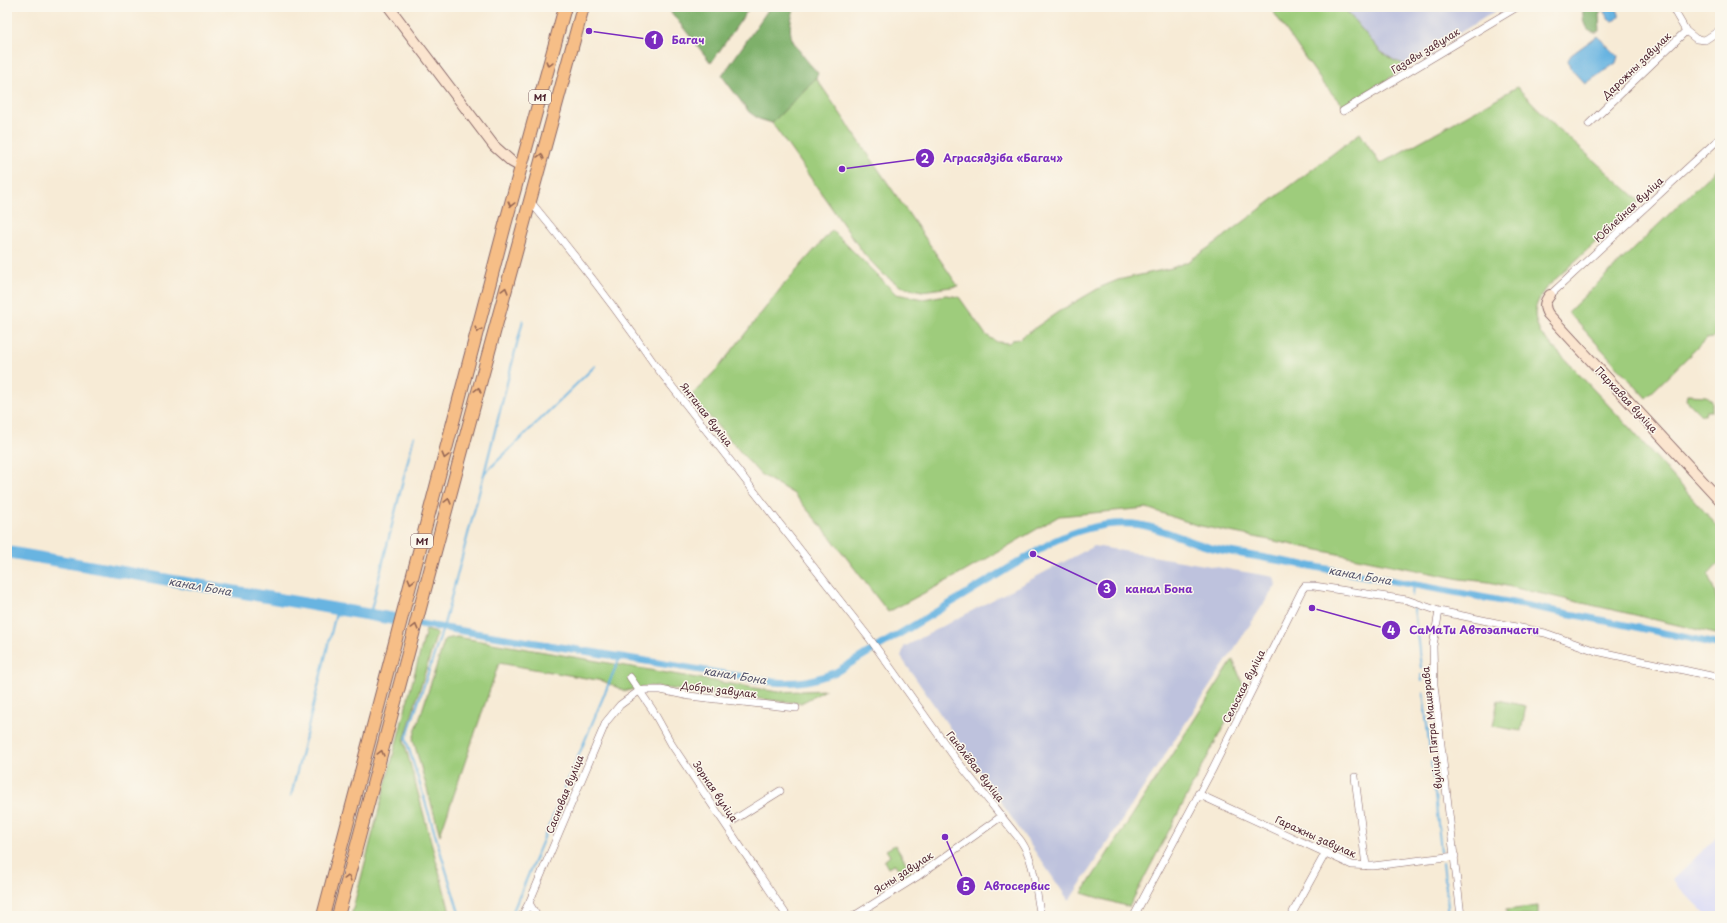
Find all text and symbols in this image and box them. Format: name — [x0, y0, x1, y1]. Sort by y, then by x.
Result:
street label: Газавы завулак — [1388, 24, 1463, 77]
callout: Багач — [644, 28, 713, 51]
street label: Дарожны завулак — [1598, 28, 1674, 103]
text: 1 — [651, 30, 657, 48]
text: Багач — [672, 31, 705, 48]
one-way arrow — [545, 61, 554, 68]
road number: М1 — [529, 90, 551, 104]
callout: Аграсядзіба «Багач» — [915, 147, 1071, 170]
text: 2 — [921, 149, 930, 167]
text: Аграсядзіба «Багач» — [943, 149, 1063, 166]
one-way arrow — [537, 153, 545, 159]
street label: Юбілейная вуліца — [1590, 172, 1667, 246]
one-way arrow — [507, 200, 516, 207]
one-way arrow — [500, 287, 509, 294]
one-way arrow — [474, 327, 482, 333]
street label: Паркавая вуліца — [1592, 363, 1662, 437]
street label: Янтаная вуліца — [676, 379, 737, 450]
one-way arrow — [473, 387, 482, 394]
one-way arrow — [441, 452, 449, 459]
one-way arrow — [443, 498, 452, 505]
road number: М1 — [411, 534, 433, 548]
water label: канал Бона — [1327, 561, 1394, 589]
water label: канал Бона — [167, 572, 234, 600]
one-way arrow — [408, 578, 416, 585]
callout: канал Бона — [1097, 578, 1201, 601]
text: 3 — [1103, 579, 1111, 597]
text: канал Бона — [1125, 580, 1193, 597]
callout: СаМаТи Автоэапчасти — [1381, 619, 1547, 642]
text: 4 — [1387, 621, 1395, 639]
text: СаМаТи Автоэапчасти — [1409, 621, 1539, 638]
one-way arrow — [410, 624, 418, 630]
street label: Сельская вуліца — [1218, 646, 1269, 726]
water label: канал Бона — [702, 662, 769, 689]
street label: вуліца Пятра Машэрава — [1417, 665, 1446, 790]
street label: Добры завулак — [679, 677, 758, 702]
street label: Гандлёвая вуліца — [943, 727, 1009, 806]
one-way arrow — [377, 749, 385, 756]
street label: Сасновая вуліца — [541, 751, 588, 836]
street label: Зорная вуліца — [689, 757, 743, 826]
street label: Гаражны завулак — [1273, 811, 1359, 862]
street label: Ясны завулак — [870, 847, 936, 898]
one-way arrow — [344, 875, 352, 882]
callout: Автосервис — [956, 875, 1058, 898]
text: 5 — [962, 877, 970, 895]
text: Автосервис — [984, 877, 1050, 894]

